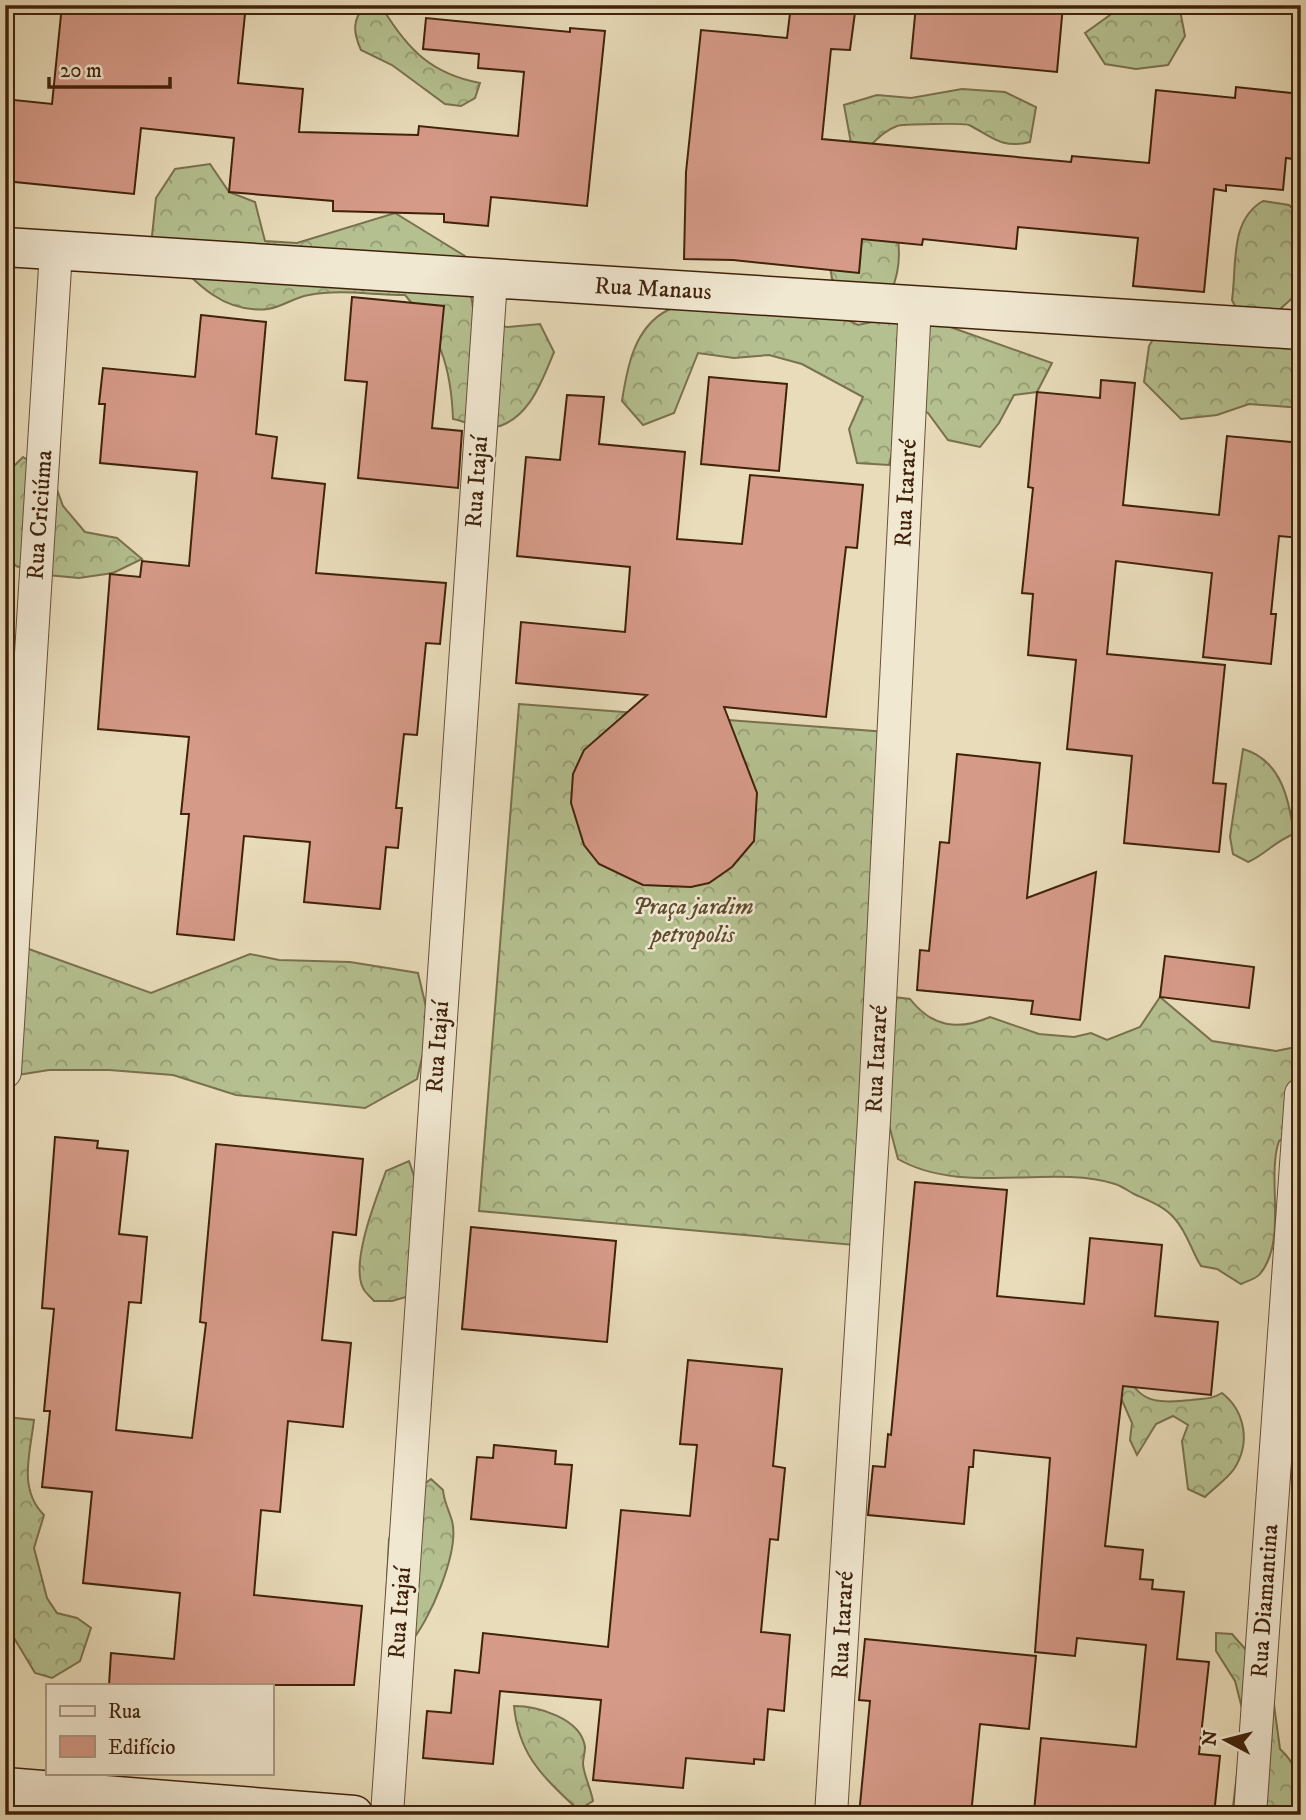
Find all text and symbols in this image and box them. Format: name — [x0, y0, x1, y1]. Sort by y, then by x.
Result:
scale bar — [49, 46, 170, 90]
text: 20 m — [60, 58, 102, 84]
street label: Rua Manaus — [594, 271, 712, 307]
street label: Rua Itajaí — [459, 433, 495, 529]
street label: Rua Itararé — [888, 438, 924, 548]
street label: Rua Criciúma — [20, 448, 60, 581]
park label: Praça jardim petropolis — [632, 892, 754, 950]
street label: Rua Itajaí — [420, 998, 456, 1094]
street label: Rua Itararé — [859, 1004, 895, 1114]
street label: Rua Diamantina — [1245, 1522, 1285, 1679]
street label: Rua Itajaí — [382, 1564, 418, 1660]
street label: Rua Itararé — [825, 1570, 861, 1680]
legend — [46, 1684, 273, 1774]
text: Rua — [108, 1699, 141, 1725]
north arrow — [1190, 1704, 1260, 1774]
text: N — [1198, 1729, 1223, 1747]
text: Edifício — [108, 1735, 176, 1761]

